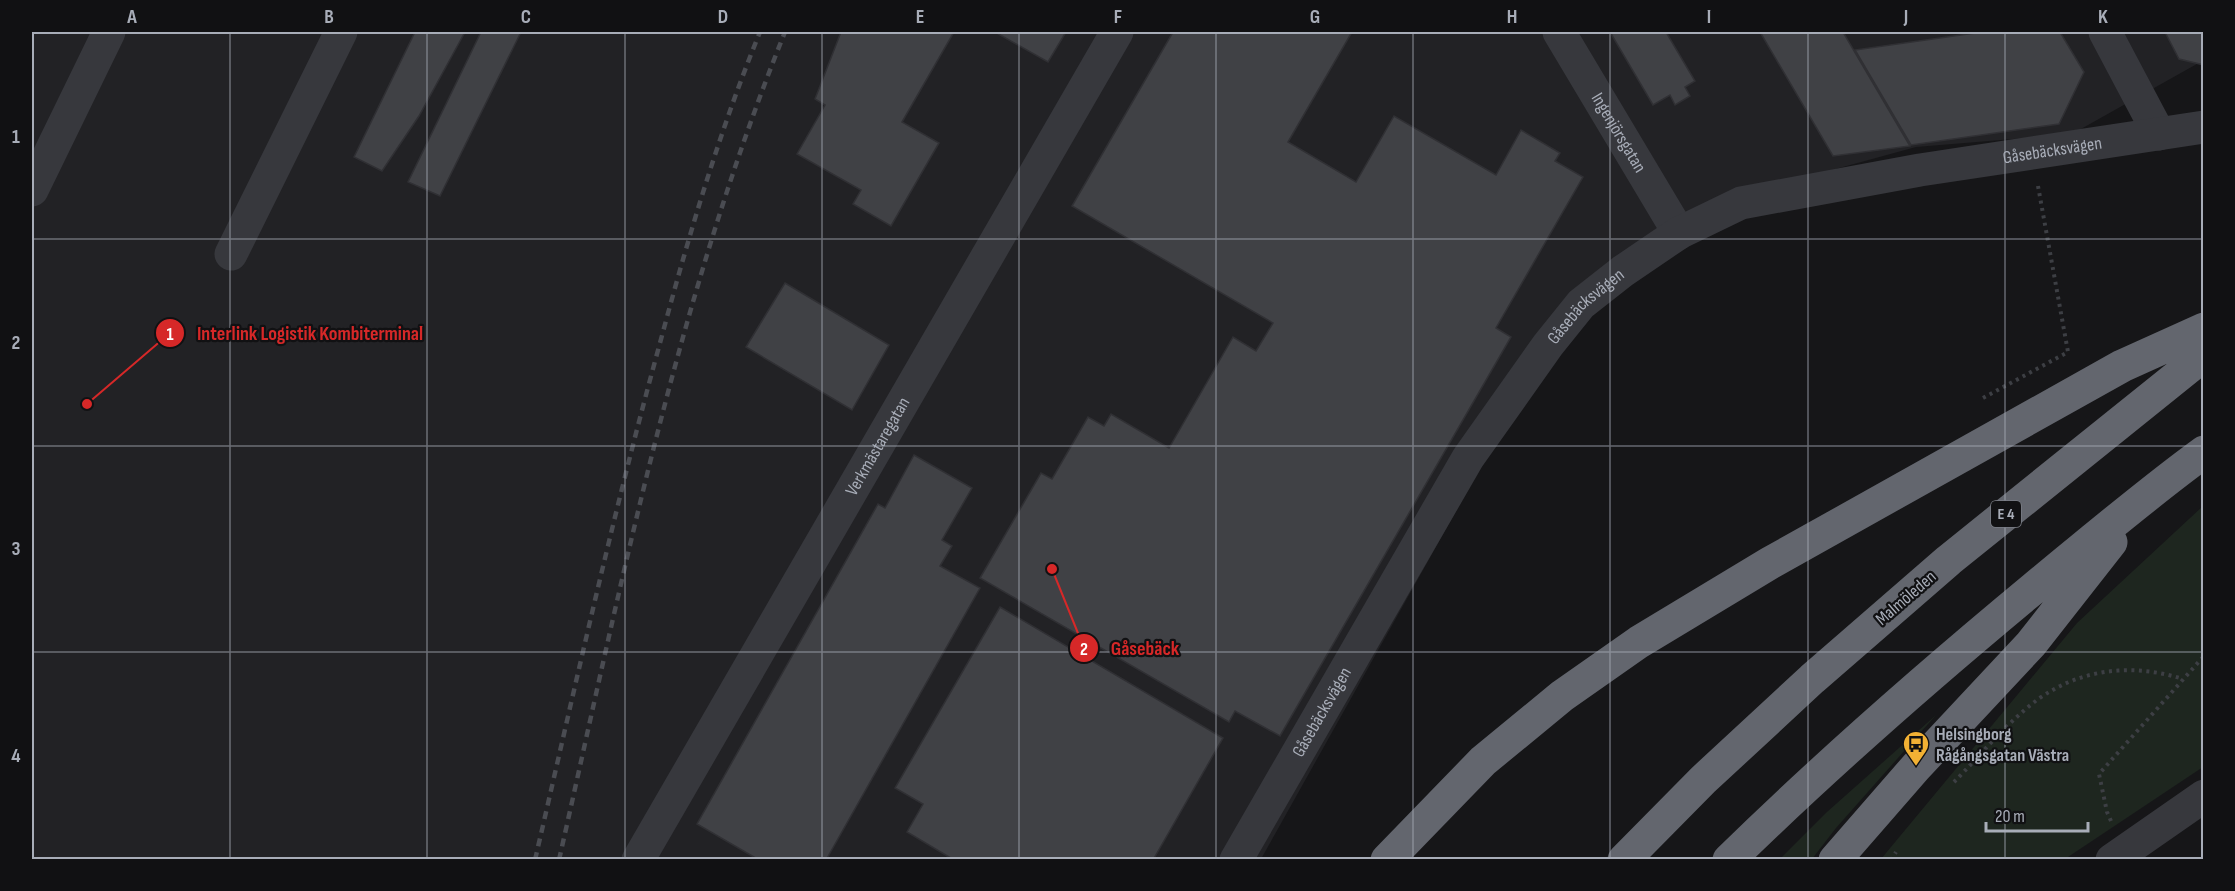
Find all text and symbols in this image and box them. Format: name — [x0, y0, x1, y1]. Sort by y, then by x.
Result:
text: A — [126, 5, 137, 29]
text: B — [324, 5, 334, 29]
text: C — [521, 5, 531, 29]
text: D — [718, 5, 728, 29]
text: E — [916, 5, 924, 29]
text: F — [1114, 5, 1122, 29]
text: G — [1310, 5, 1320, 29]
text: H — [1507, 5, 1517, 29]
text: I — [1707, 5, 1711, 29]
text: J — [1903, 5, 1908, 29]
text: K — [2098, 5, 2108, 29]
street label: Ingenjörsgatan — [1587, 89, 1651, 176]
text: 1 — [12, 125, 20, 149]
street label: Gåsebäcksvägen — [2001, 132, 2103, 168]
street label: Gåsebäcksvägen — [1543, 264, 1628, 348]
callout: Interlink Logistik Kombiterminal — [155, 314, 436, 352]
text: Interlink Logistik Kombiterminal — [197, 322, 423, 346]
text: 1 — [166, 324, 174, 345]
text: 2 — [12, 331, 20, 355]
street label: Verkmästaregatan — [841, 393, 914, 499]
road number: E 4 — [1991, 501, 2021, 527]
text: 3 — [12, 537, 21, 561]
street label: Malmöleden — [1872, 566, 1940, 630]
callout: Gåsebäck — [1069, 629, 1192, 667]
text: Gåsebäck — [1111, 637, 1180, 661]
text: 2 — [1080, 639, 1088, 660]
street label: Gåsebäcksvägen — [1287, 663, 1356, 760]
place label: Helsingborg Rågångsgatan Västra — [1936, 724, 2069, 766]
bus stop icon: Helsingborg Rågångsgatan Västra — [1901, 729, 1931, 767]
text: 4 — [11, 744, 21, 768]
scale bar — [1986, 795, 2088, 833]
text: 20 m — [1995, 806, 2025, 827]

